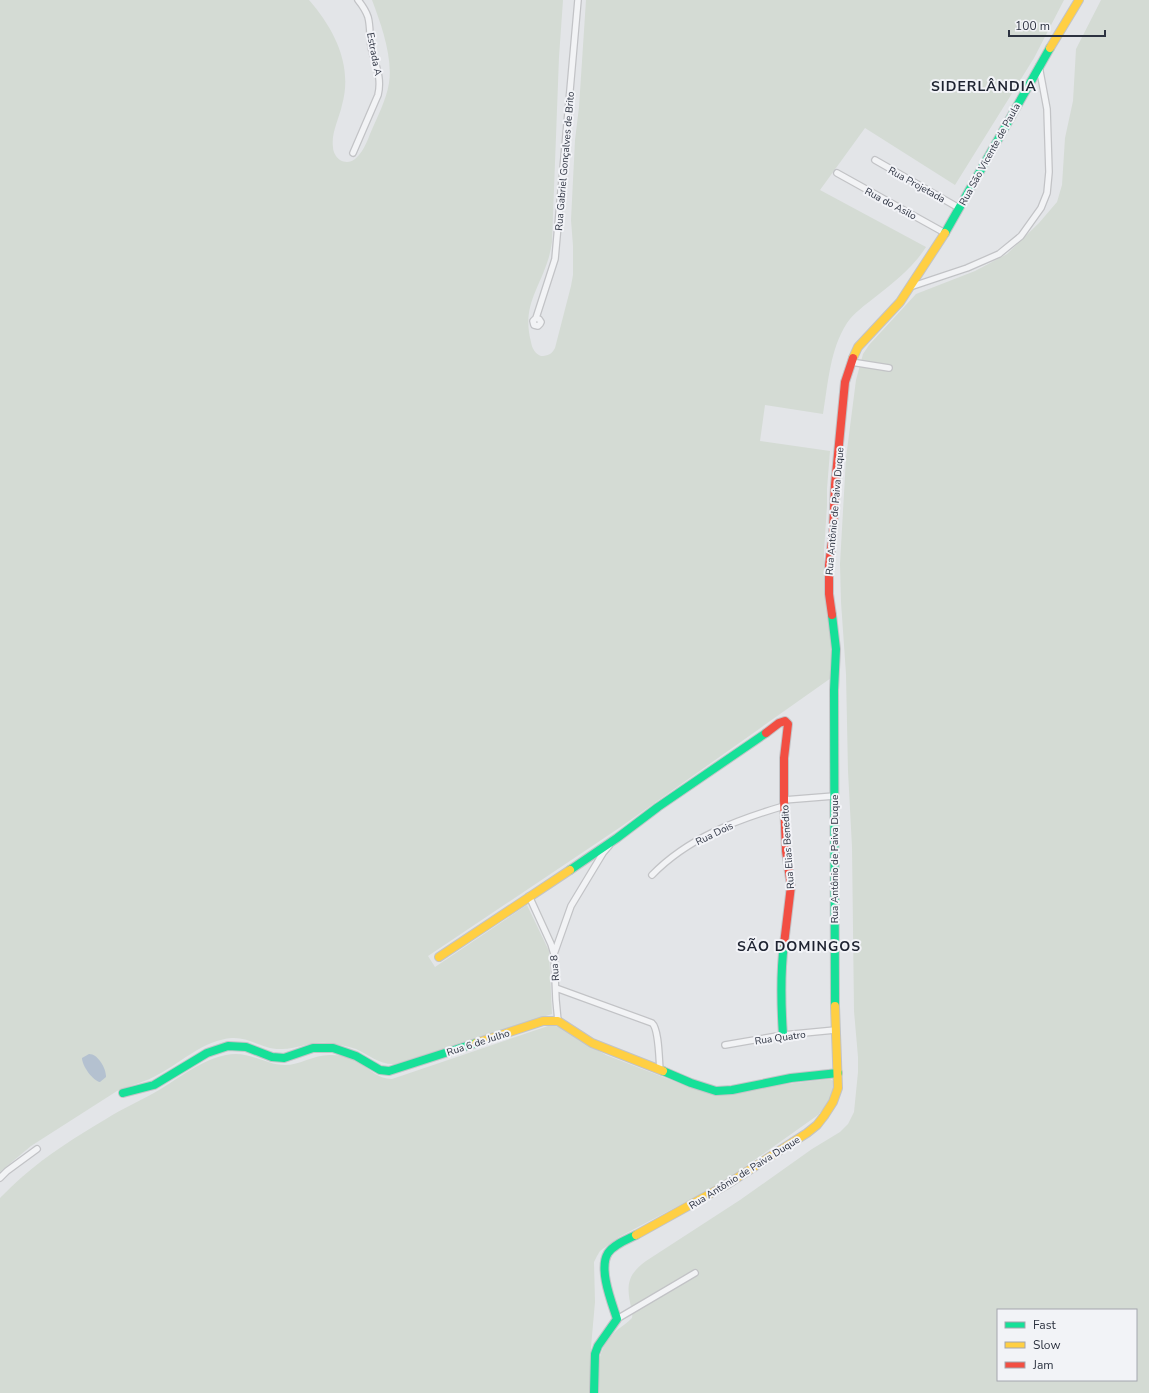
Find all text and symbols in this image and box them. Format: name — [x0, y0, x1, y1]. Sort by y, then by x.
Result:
scale bar — [1009, 12, 1105, 38]
text: 100 m — [1015, 18, 1050, 34]
street label: Estrada A — [363, 31, 385, 78]
district label: SIDERLÂNDIA — [931, 77, 1037, 96]
street label: Rua Gabriel Gonçalves de Brito — [552, 90, 578, 231]
street label: Rua São Vicente de Paula — [956, 101, 1024, 208]
street label: Rua Projetada — [886, 163, 948, 206]
street label: Rua do Asilo — [862, 184, 919, 224]
street label: Rua Antônio de Paiva Duque — [822, 447, 848, 576]
street label: Rua Antônio de Paiva Duque — [828, 795, 842, 923]
street label: Rua Elias Benedito — [778, 804, 798, 889]
street label: Rua Dois — [693, 819, 736, 849]
district label: SÃO DOMINGOS — [737, 937, 861, 956]
street label: Rua 8 — [547, 954, 563, 981]
street label: Rua 6 de Julho — [445, 1026, 512, 1060]
street label: Rua Quatro — [754, 1027, 807, 1048]
street label: Rua Antônio de Paiva Duque — [686, 1133, 803, 1213]
legend — [997, 1309, 1137, 1381]
text: Fast — [1033, 1317, 1056, 1333]
text: Slow — [1033, 1337, 1061, 1353]
text: Jam — [1032, 1357, 1054, 1373]

